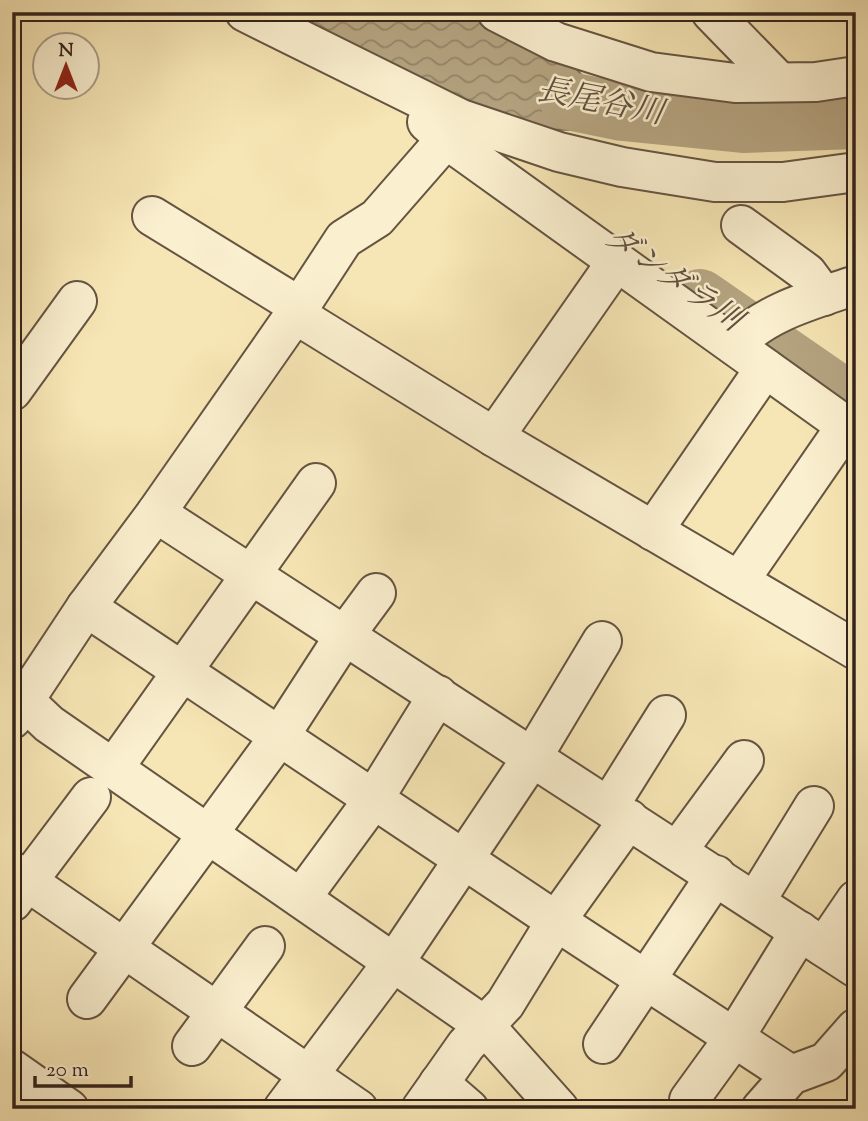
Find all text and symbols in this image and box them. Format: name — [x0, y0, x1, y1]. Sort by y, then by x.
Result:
north arrow — [32, 32, 102, 102]
text: N — [58, 38, 74, 65]
water label: 長尾谷川 — [533, 68, 670, 138]
water label: ダンダラ川 — [595, 216, 754, 346]
scale bar — [35, 1044, 131, 1088]
text: 20 m — [46, 1056, 89, 1086]

